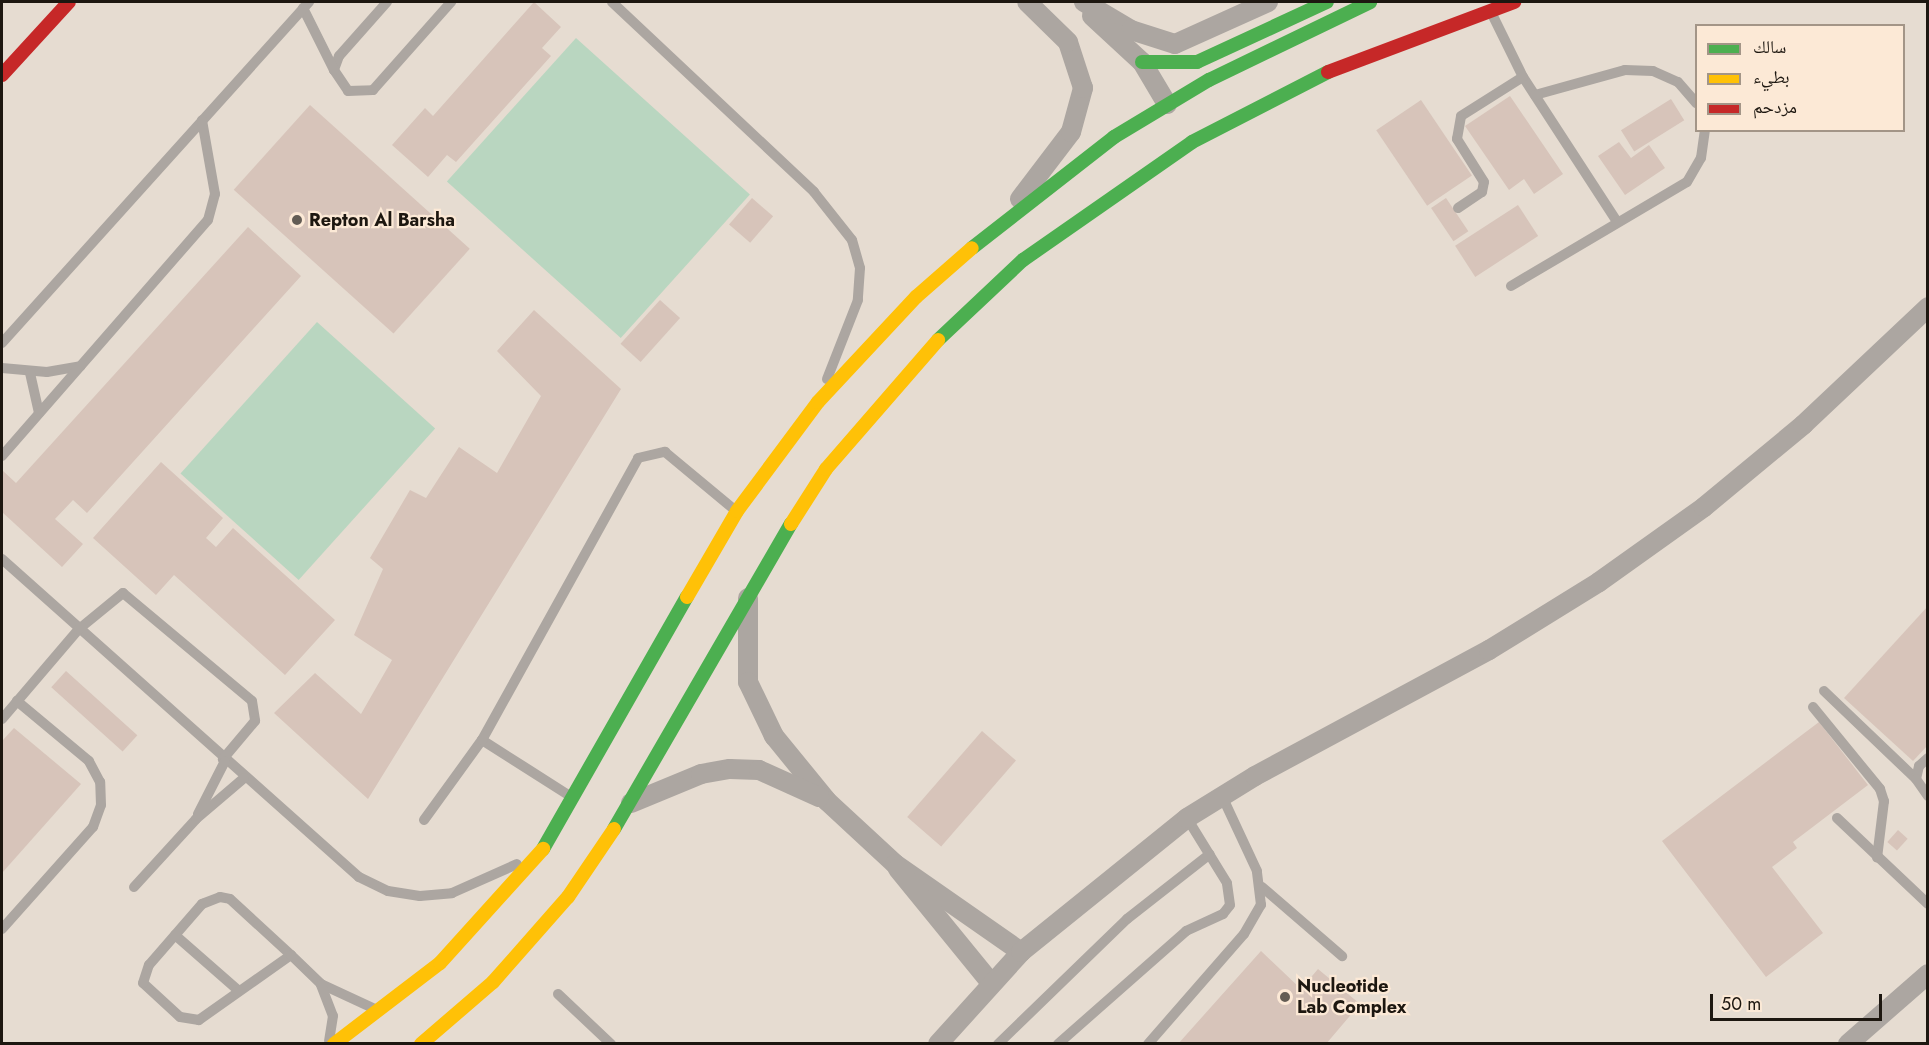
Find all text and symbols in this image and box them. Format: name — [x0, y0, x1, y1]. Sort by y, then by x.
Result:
legend — [1695, 24, 1905, 132]
text: سالك — [1753, 34, 1786, 60]
text: بطيء — [1753, 64, 1790, 90]
text: مزدحم — [1753, 94, 1797, 120]
place label: Repton Al Barsha — [309, 209, 455, 231]
marker: Repton Al Barsha — [290, 213, 304, 227]
place label: Nucleotide Lab Complex — [1297, 976, 1406, 1018]
scale bar — [1713, 982, 1886, 1020]
marker: Nucleotide Lab Complex — [1278, 990, 1292, 1004]
text: 50 m — [1721, 991, 1761, 1017]

